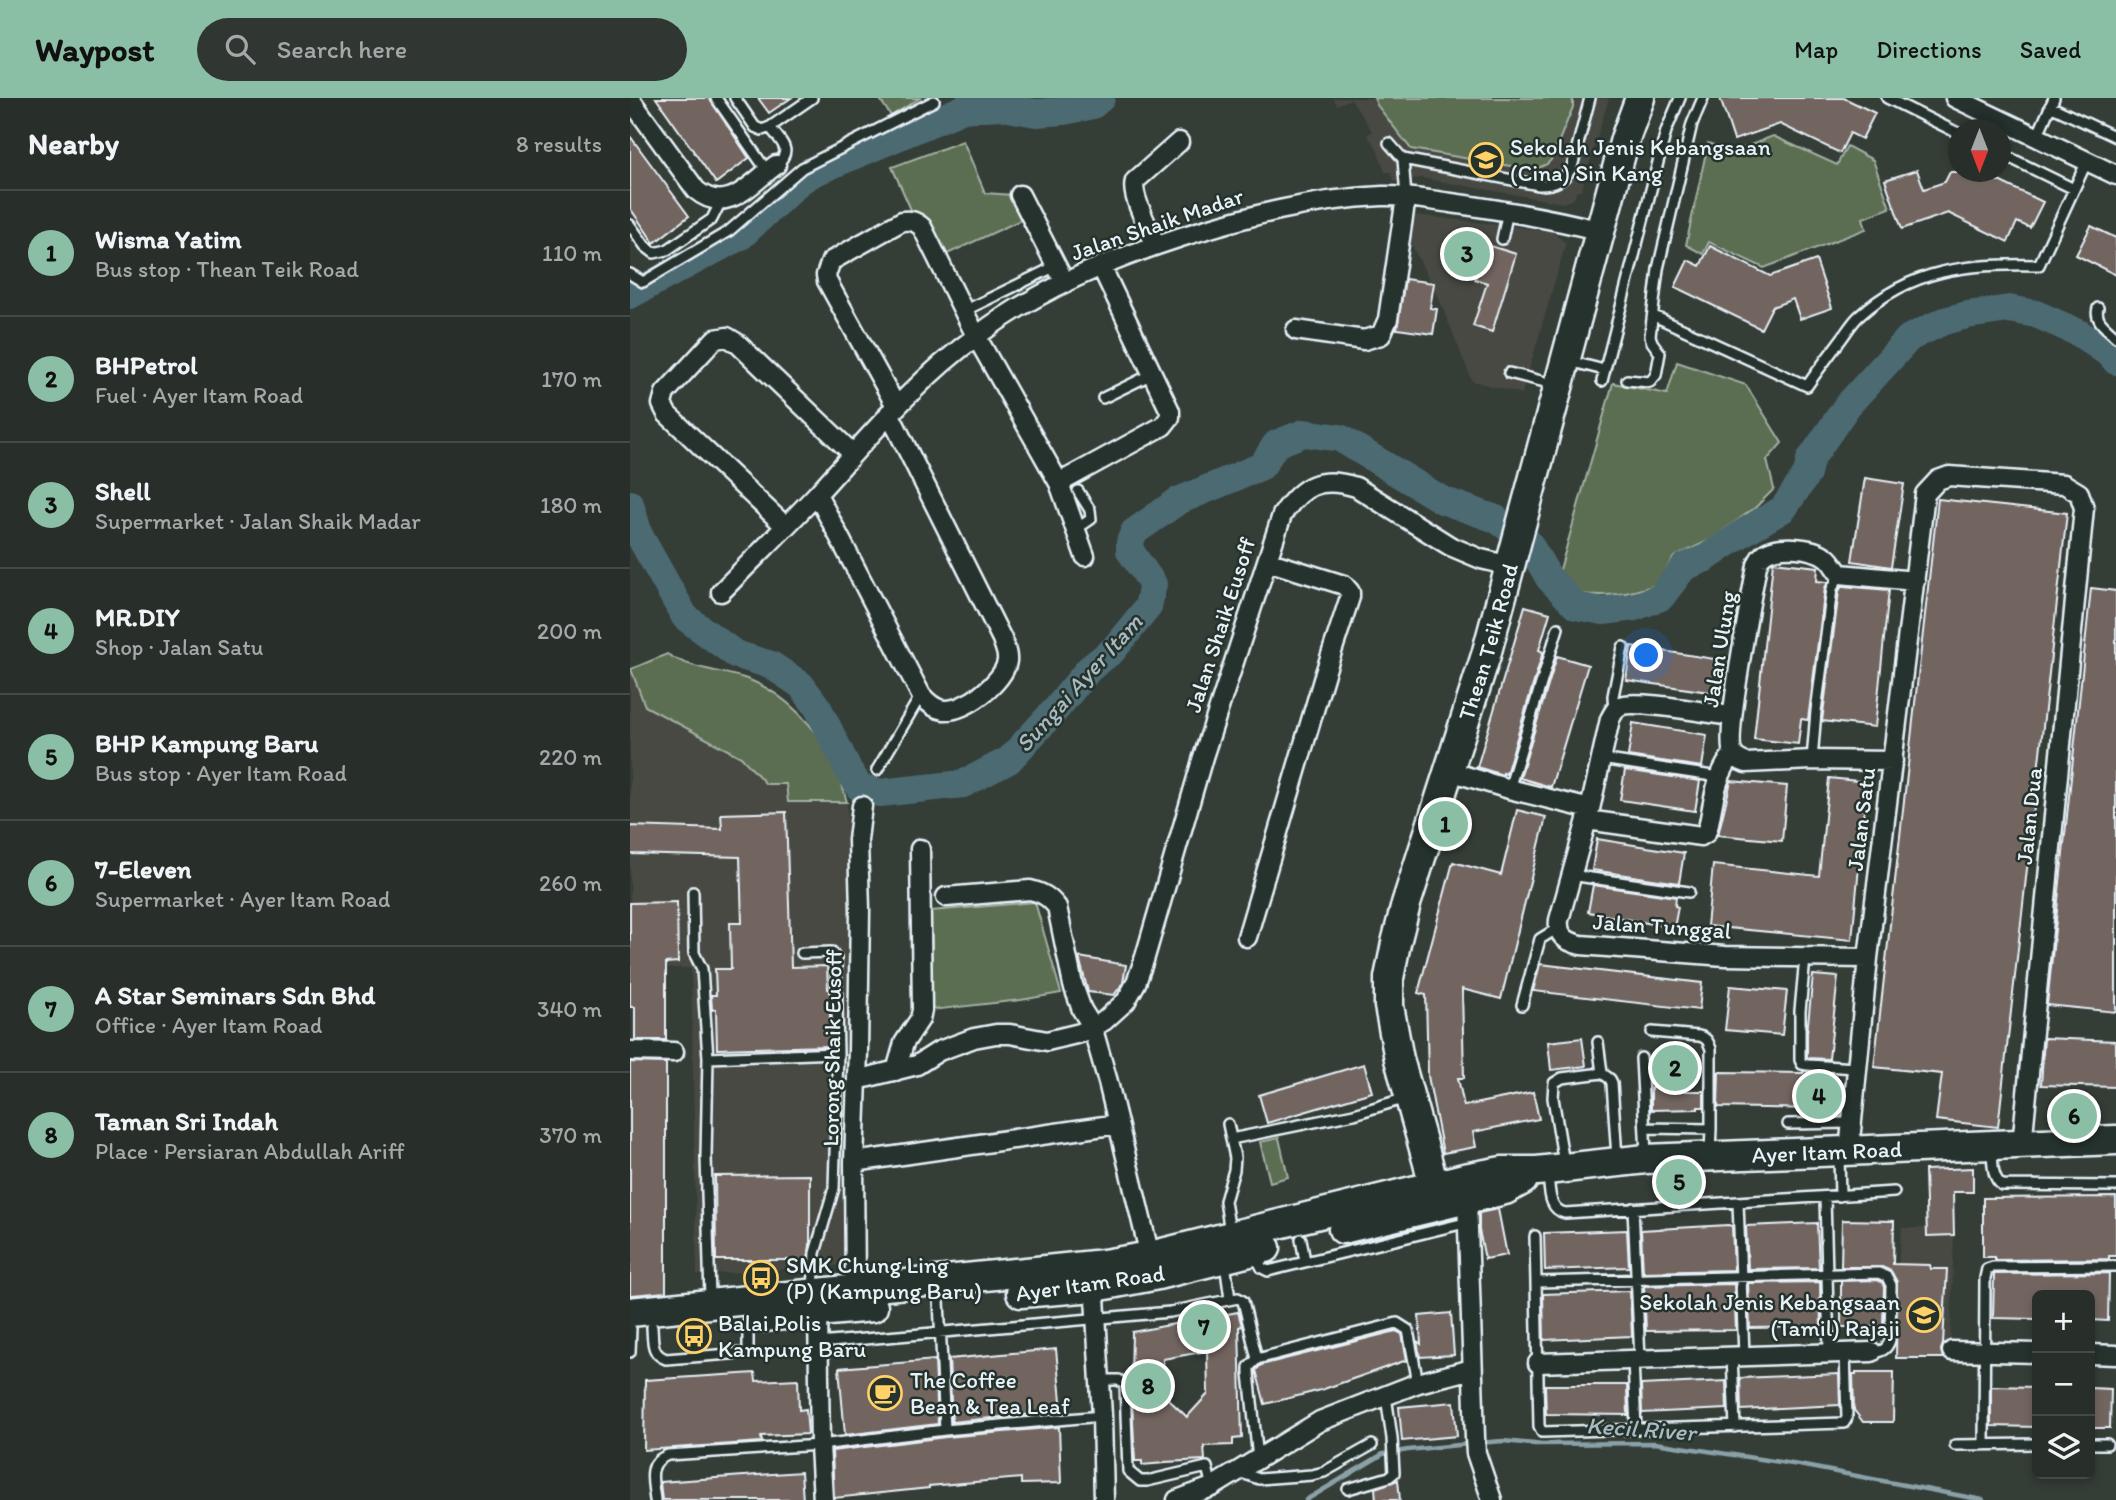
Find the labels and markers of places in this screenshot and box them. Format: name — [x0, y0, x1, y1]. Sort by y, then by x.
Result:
place label: Sekolah Jenis Kebangsaan (Cina) Sin Kang — [1510, 133, 1771, 187]
school or university icon: Sekolah Jenis Kebangsaan (Cina) Sin Kang — [1467, 141, 1505, 179]
pin: 3 — [1444, 228, 1490, 280]
pin: 1 — [1422, 798, 1468, 850]
pin: 2 — [1652, 1042, 1698, 1094]
pin: 4 — [1796, 1070, 1842, 1122]
pin: 6 — [2051, 1090, 2097, 1142]
pin: 5 — [1656, 1156, 1702, 1208]
place label: SMK Chung Ling (P) (Kampung Baru) — [786, 1251, 982, 1305]
bus stop icon: SMK Chung Ling (P) (Kampung Baru) — [742, 1259, 780, 1297]
place label: Sekolah Jenis Kebangsaan (Tamil) Rajaji — [1639, 1288, 1900, 1342]
school or university icon: Sekolah Jenis Kebangsaan (Tamil) Rajaji — [1905, 1296, 1943, 1334]
pin: 7 — [1181, 1301, 1227, 1353]
place label: Balai Polis Kampung Baru — [718, 1309, 866, 1363]
bus stop icon: Balai Polis Kampung Baru — [675, 1317, 713, 1355]
pin: 8 — [1125, 1360, 1171, 1412]
place label: The Coffee Bean & Tea Leaf — [910, 1366, 1070, 1420]
cafe icon: The Coffee Bean & Tea Leaf — [866, 1374, 904, 1412]

